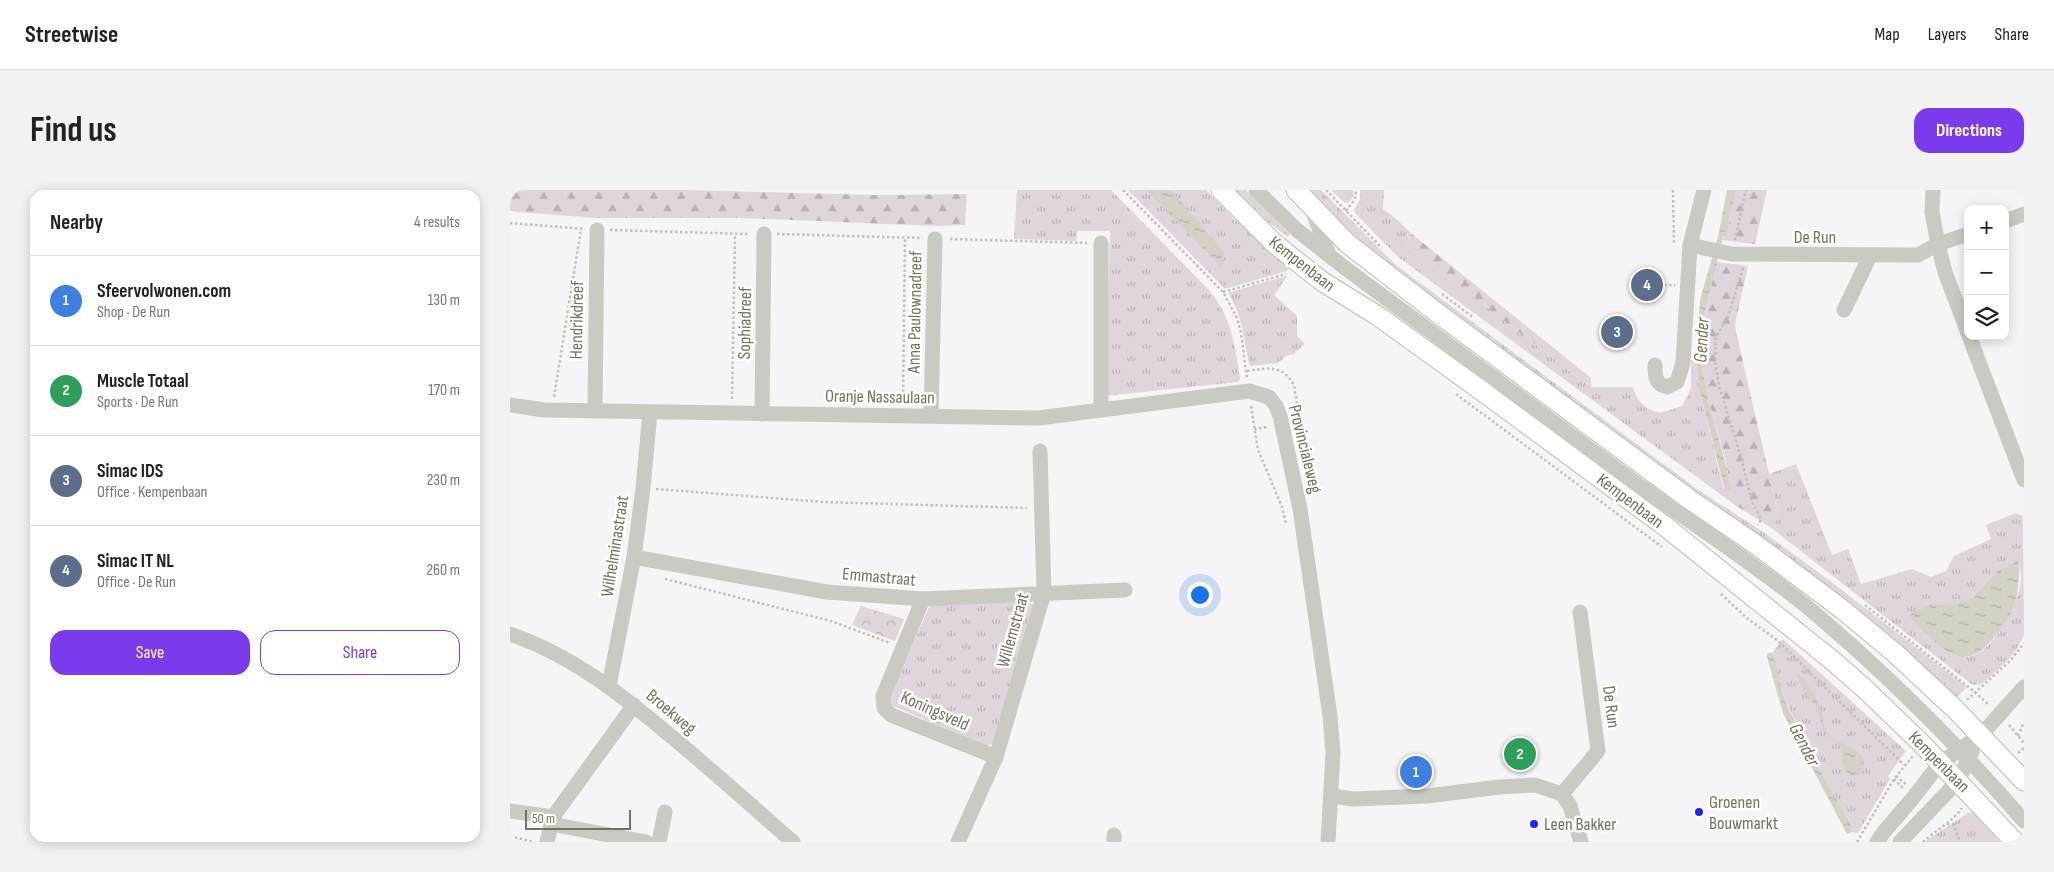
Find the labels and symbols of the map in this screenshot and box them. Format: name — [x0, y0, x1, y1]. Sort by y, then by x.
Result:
street label: De Run — [1794, 227, 1836, 248]
street label: Kempenbaan — [1265, 232, 1339, 296]
street label: Anna Paulownadreef — [903, 250, 927, 374]
pin: 4 — [1631, 266, 1663, 304]
street label: Hendrikdreef — [566, 280, 588, 360]
street label: Sophiadreef — [734, 286, 756, 360]
pin: 3 — [1601, 313, 1633, 351]
water label: Gender — [1689, 316, 1715, 363]
street label: Oranje Nassaulaan — [825, 386, 935, 408]
street label: Provincialeweg — [1284, 403, 1326, 495]
street label: Kempenbaan — [1593, 469, 1667, 533]
street label: Wilhelminastraat — [597, 493, 633, 598]
street label: Emmastraat — [841, 563, 917, 591]
your location — [1187, 582, 1213, 608]
street label: Willemstraat — [992, 590, 1034, 670]
street label: Broekweg — [642, 685, 700, 739]
street label: De Run — [1598, 685, 1624, 729]
street label: Koningsveld — [898, 687, 972, 735]
water label: Gender — [1783, 720, 1825, 771]
street label: Kempenbaan — [1904, 727, 1974, 797]
pin: 2 — [1504, 735, 1536, 773]
pin: 1 — [1400, 753, 1432, 791]
place label: Groenen Bouwmarkt — [1709, 792, 1779, 834]
marker: Groenen Bouwmarkt — [1693, 806, 1705, 818]
scale bar — [525, 807, 631, 830]
place label: Leen Bakker — [1544, 814, 1616, 835]
marker: Leen Bakker — [1528, 818, 1540, 830]

